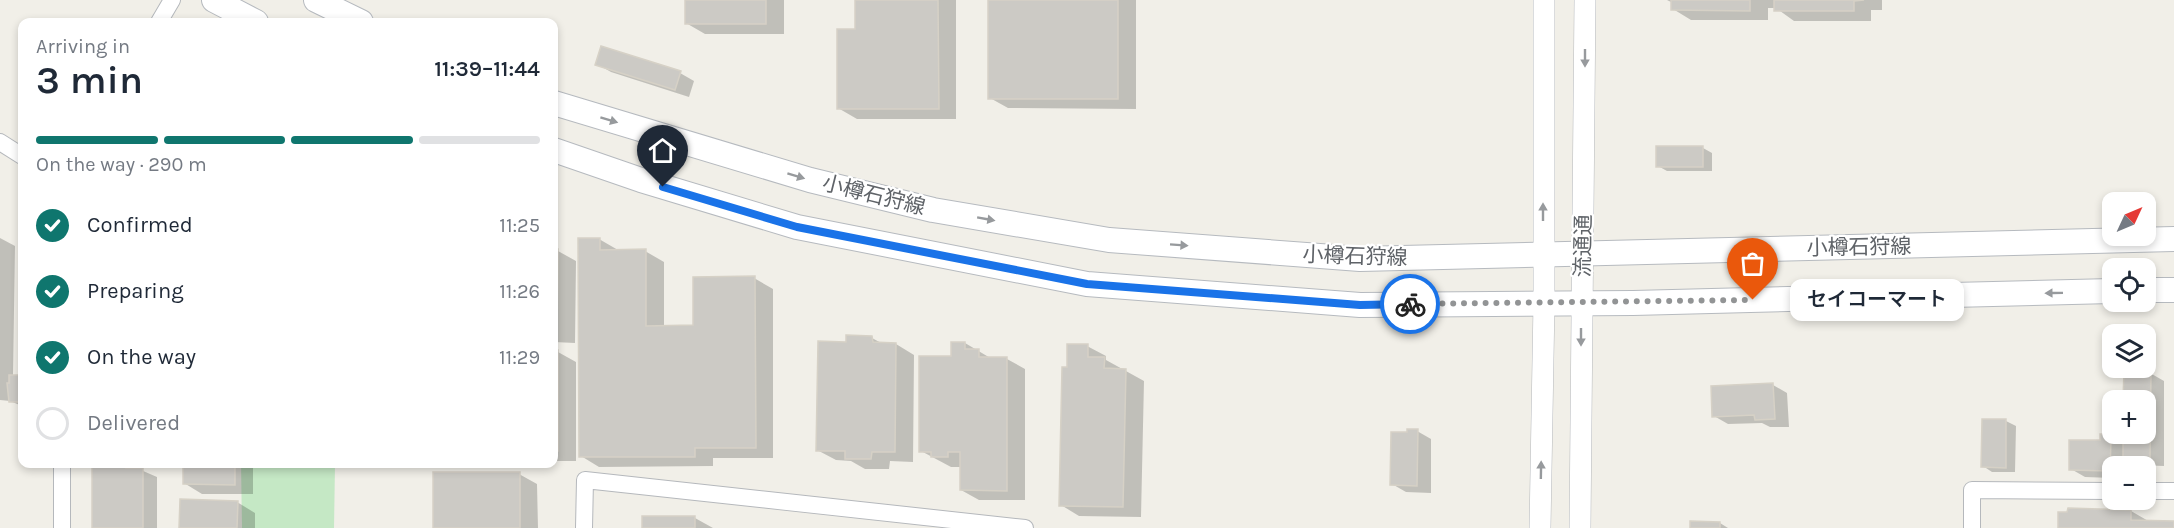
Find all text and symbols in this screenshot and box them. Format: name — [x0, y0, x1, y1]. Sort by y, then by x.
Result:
text: Arriving in — [36, 35, 130, 58]
one-way arrow — [1580, 49, 1590, 68]
text: 11:39–11:44 — [434, 56, 540, 82]
text: 3 min — [36, 57, 143, 103]
one-way arrow — [600, 116, 618, 125]
pin — [637, 125, 688, 187]
icon: home — [646, 134, 679, 167]
text: On the way · 290 m — [36, 153, 207, 176]
street label: 小樽石狩線 — [820, 171, 928, 219]
one-way arrow — [787, 172, 805, 181]
north arrow — [2102, 192, 2156, 246]
map controls — [2102, 192, 2156, 510]
one-way arrow — [1538, 202, 1548, 221]
icon: check — [36, 209, 69, 242]
text: Confirmed — [87, 212, 193, 238]
text: 11:25 — [499, 214, 540, 237]
street label: 流通通 — [1570, 214, 1596, 278]
one-way arrow — [977, 215, 996, 224]
street label: 小樽石狩線 — [1806, 234, 1912, 260]
pin — [1727, 238, 1778, 300]
one-way arrow — [1170, 240, 1189, 250]
street label: 小樽石狩線 — [1302, 242, 1408, 270]
icon: bag — [1736, 247, 1769, 280]
button: locate — [2102, 258, 2156, 312]
courier — [1380, 274, 1440, 334]
icon: check — [36, 275, 69, 308]
text: Preparing — [87, 278, 184, 304]
callout: セイコーマート — [1789, 279, 1963, 321]
text: 11:26 — [499, 280, 540, 303]
icon: bike — [1394, 288, 1427, 321]
text: セイコーマート — [1807, 288, 1947, 311]
one-way arrow — [2044, 288, 2063, 297]
button: layers — [2102, 324, 2156, 378]
one-way arrow — [1576, 328, 1586, 347]
icon: check — [36, 341, 69, 374]
text: On the way — [87, 344, 196, 370]
text: 11:29 — [499, 346, 540, 369]
button: + — [2102, 390, 2156, 444]
text: Delivered — [87, 410, 180, 436]
button: − — [2102, 456, 2156, 510]
one-way arrow — [1536, 460, 1546, 479]

